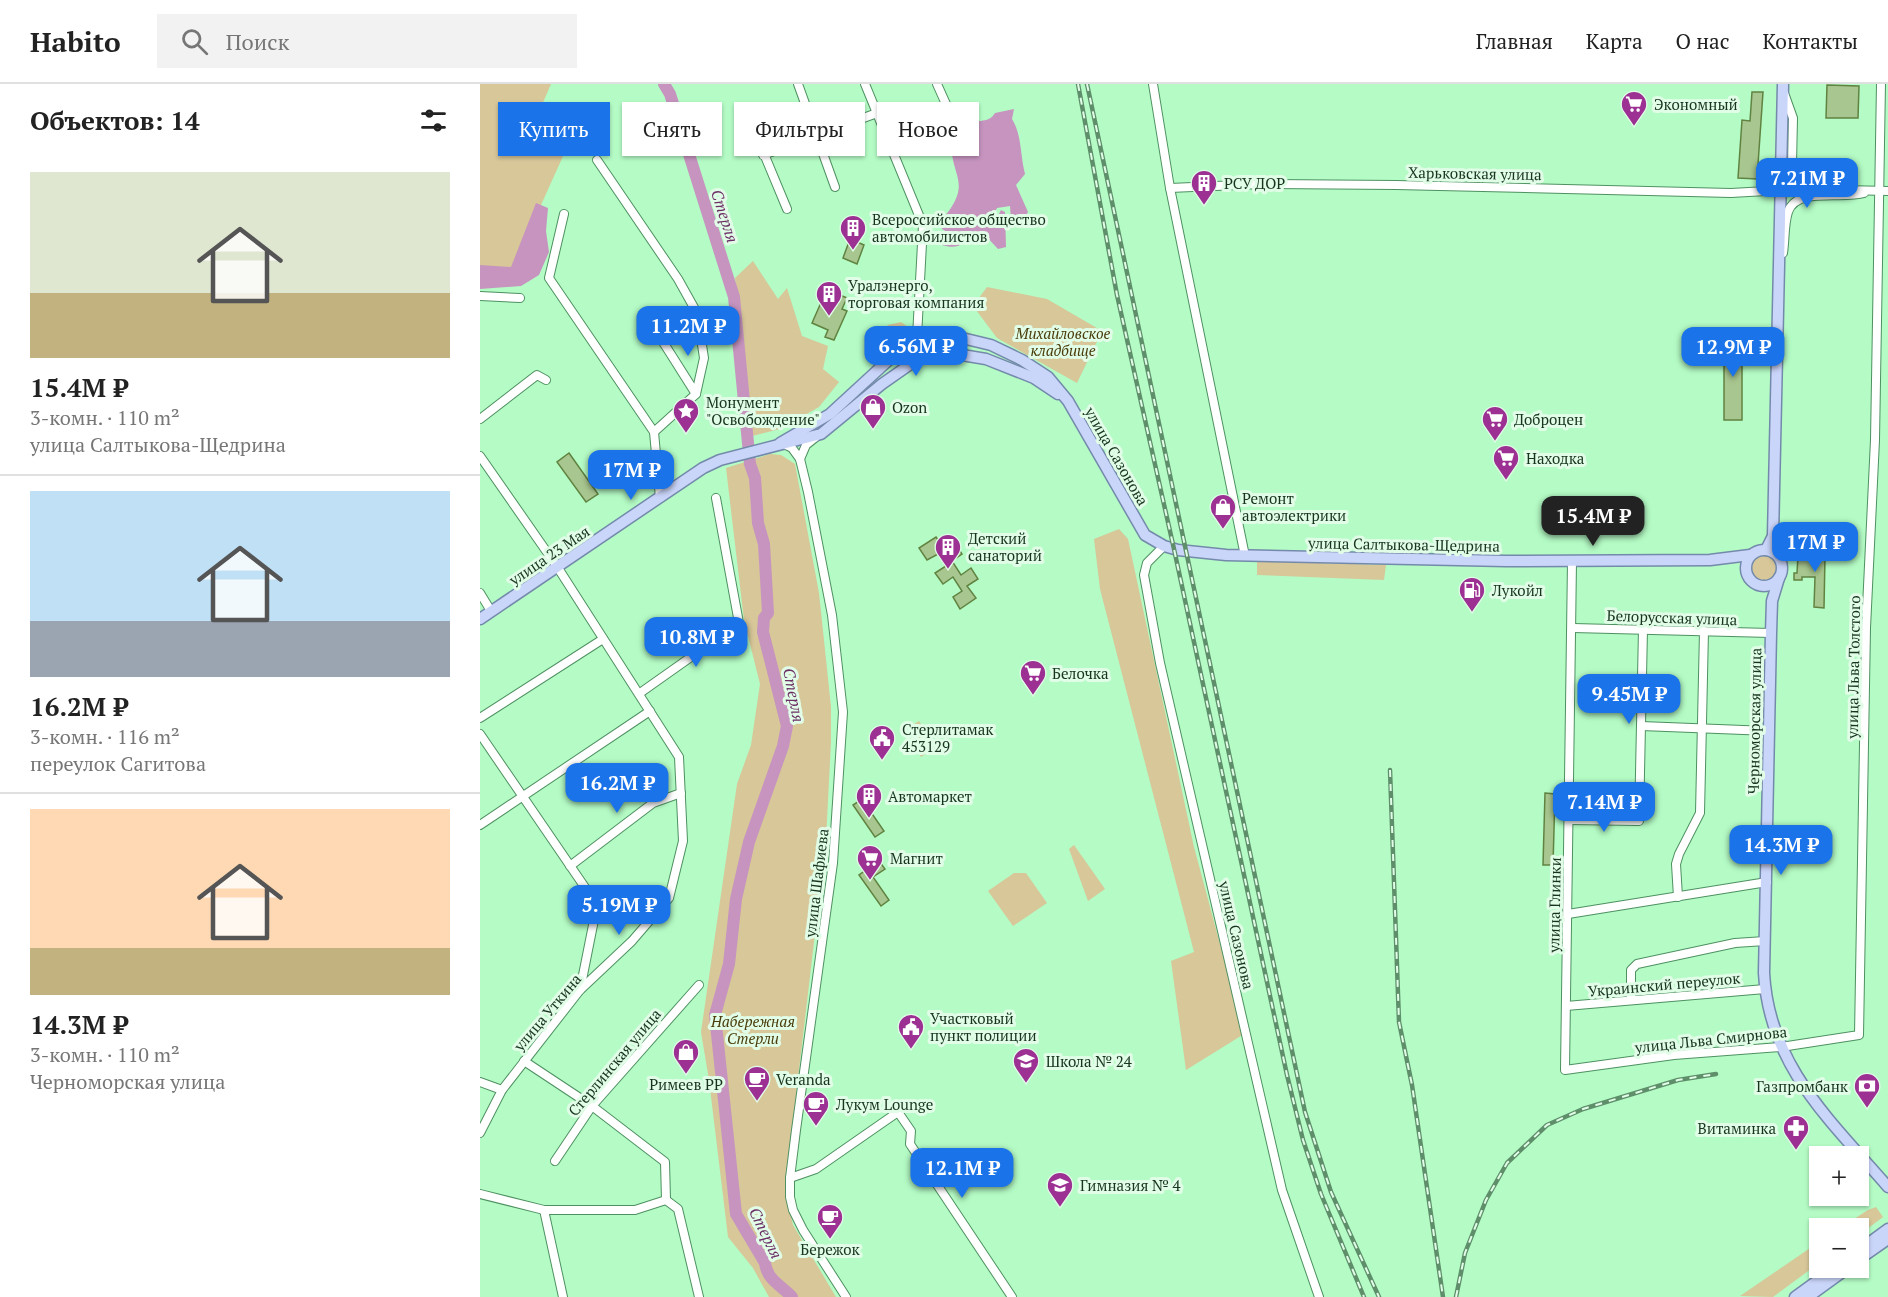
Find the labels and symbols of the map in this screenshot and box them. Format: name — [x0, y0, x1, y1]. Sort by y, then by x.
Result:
supermarket icon: Экономный — [1619, 89, 1649, 127]
place label: Экономный — [1654, 94, 1738, 114]
pin: 7.21M ₽ — [1752, 158, 1862, 209]
street label: Харьковская улица — [1408, 162, 1542, 184]
building icon: РСУ ДОР — [1189, 168, 1219, 206]
place label: РСУ ДОР — [1224, 173, 1285, 193]
water label: Стерля — [706, 187, 744, 245]
place label: Всероссийское общество автомобилистов — [872, 209, 1046, 246]
building icon: Всероссийское общество автомобилистов — [838, 213, 868, 251]
place label: Уралэнерго, торговая компания — [848, 275, 984, 312]
building icon: Уралэнерго, торговая компания — [814, 279, 844, 317]
pin: 11.2M ₽ — [633, 306, 743, 357]
park label: Михайловское кладбище — [1015, 323, 1111, 360]
pin: 6.56M ₽ — [861, 326, 971, 377]
pin: 12.9M ₽ — [1678, 327, 1788, 378]
place label: Монумент "Освобождение" — [706, 392, 820, 429]
shop icon: Ozon — [858, 392, 888, 430]
place icon: Монумент "Освобождение" — [671, 396, 701, 434]
place label: Ozon — [892, 397, 927, 417]
street label: улица Сазонова — [1080, 402, 1154, 509]
supermarket icon: Доброцен — [1480, 404, 1510, 442]
place label: Доброцен — [1514, 409, 1583, 429]
supermarket icon: Находка — [1491, 443, 1521, 481]
place label: Находка — [1526, 448, 1585, 468]
pin: 17M ₽ — [589, 450, 673, 501]
place label: Ремонт автоэлектрики — [1242, 488, 1346, 525]
shop icon: Ремонт автоэлектрики — [1208, 492, 1238, 530]
pin: 15.4M ₽ — [1538, 496, 1648, 547]
street label: улица 23 Мая — [504, 521, 593, 590]
pin: 17M ₽ — [1773, 522, 1857, 573]
place label: Детский санаторий — [968, 528, 1042, 565]
building icon: Детский санаторий — [933, 532, 963, 570]
street label: улица Салтыкова-Щедрина — [1307, 532, 1500, 556]
fuel station icon: Лукойл — [1457, 575, 1487, 613]
place label: Лукойл — [1491, 580, 1543, 600]
street label: улица Льва Толстого — [1842, 595, 1864, 740]
street label: Белорусская улица — [1606, 605, 1738, 629]
pin: 10.8M ₽ — [641, 617, 751, 668]
street label: Черноморская улица — [1743, 647, 1765, 794]
supermarket icon: Белочка — [1018, 658, 1048, 696]
place label: Белочка — [1052, 663, 1109, 683]
water label: Стерля — [778, 666, 810, 724]
pin: 9.45M ₽ — [1574, 674, 1684, 725]
place label: Стерлитамак 453129 — [902, 719, 994, 756]
public building icon: Стерлитамак 453129 — [867, 723, 897, 761]
pin: 16.2M ₽ — [562, 763, 672, 814]
building icon: Автомаркет — [854, 781, 884, 819]
pin: 7.14M ₽ — [1549, 782, 1659, 833]
place label: Автомаркет — [888, 786, 972, 806]
pin: 14.3M ₽ — [1726, 825, 1836, 876]
street label: улица Шафиева — [799, 827, 833, 940]
supermarket icon: Магнит — [855, 843, 885, 881]
place label: Магнит — [890, 848, 943, 868]
street label: улица Глинки — [1543, 857, 1565, 954]
street label: улица Сазонова — [1215, 878, 1259, 992]
pin: 5.19M ₽ — [564, 885, 674, 936]
street label: Украинский переулок — [1587, 967, 1742, 1001]
street label: улица Уткина — [508, 969, 586, 1056]
street label: Стерлинская улица — [563, 1004, 665, 1120]
place label: Участковый пункт полиции — [930, 1008, 1037, 1045]
park label: Набережная Стерли — [710, 1011, 795, 1048]
public building icon: Участковый пункт полиции — [896, 1012, 926, 1050]
street label: улица Льва Смирнова — [1633, 1021, 1788, 1057]
shop icon: Римеев РР — [671, 1037, 701, 1075]
school or university icon: Школа № 24 — [1011, 1046, 1041, 1084]
place label: Школа № 24 — [1046, 1051, 1132, 1071]
cafe icon: Veranda — [742, 1064, 772, 1102]
place label: Veranda — [776, 1069, 831, 1089]
bank icon: Газпромбанк — [1852, 1071, 1882, 1109]
place label: Римеев РР — [649, 1074, 723, 1094]
place label: Газпромбанк — [1756, 1076, 1849, 1096]
cafe icon: Лукум Lounge — [801, 1089, 831, 1127]
place label: Лукум Lounge — [835, 1094, 933, 1114]
pharmacy icon: Витаминка — [1781, 1113, 1811, 1151]
place label: Витаминка — [1698, 1118, 1776, 1138]
pin: 12.1M ₽ — [907, 1148, 1017, 1199]
school or university icon: Гимназия № 4 — [1045, 1170, 1075, 1208]
place label: Гимназия № 4 — [1080, 1175, 1181, 1195]
cafe icon: Бережок — [815, 1202, 845, 1240]
water label: Стерля — [744, 1204, 788, 1262]
place label: Бережок — [800, 1239, 861, 1259]

